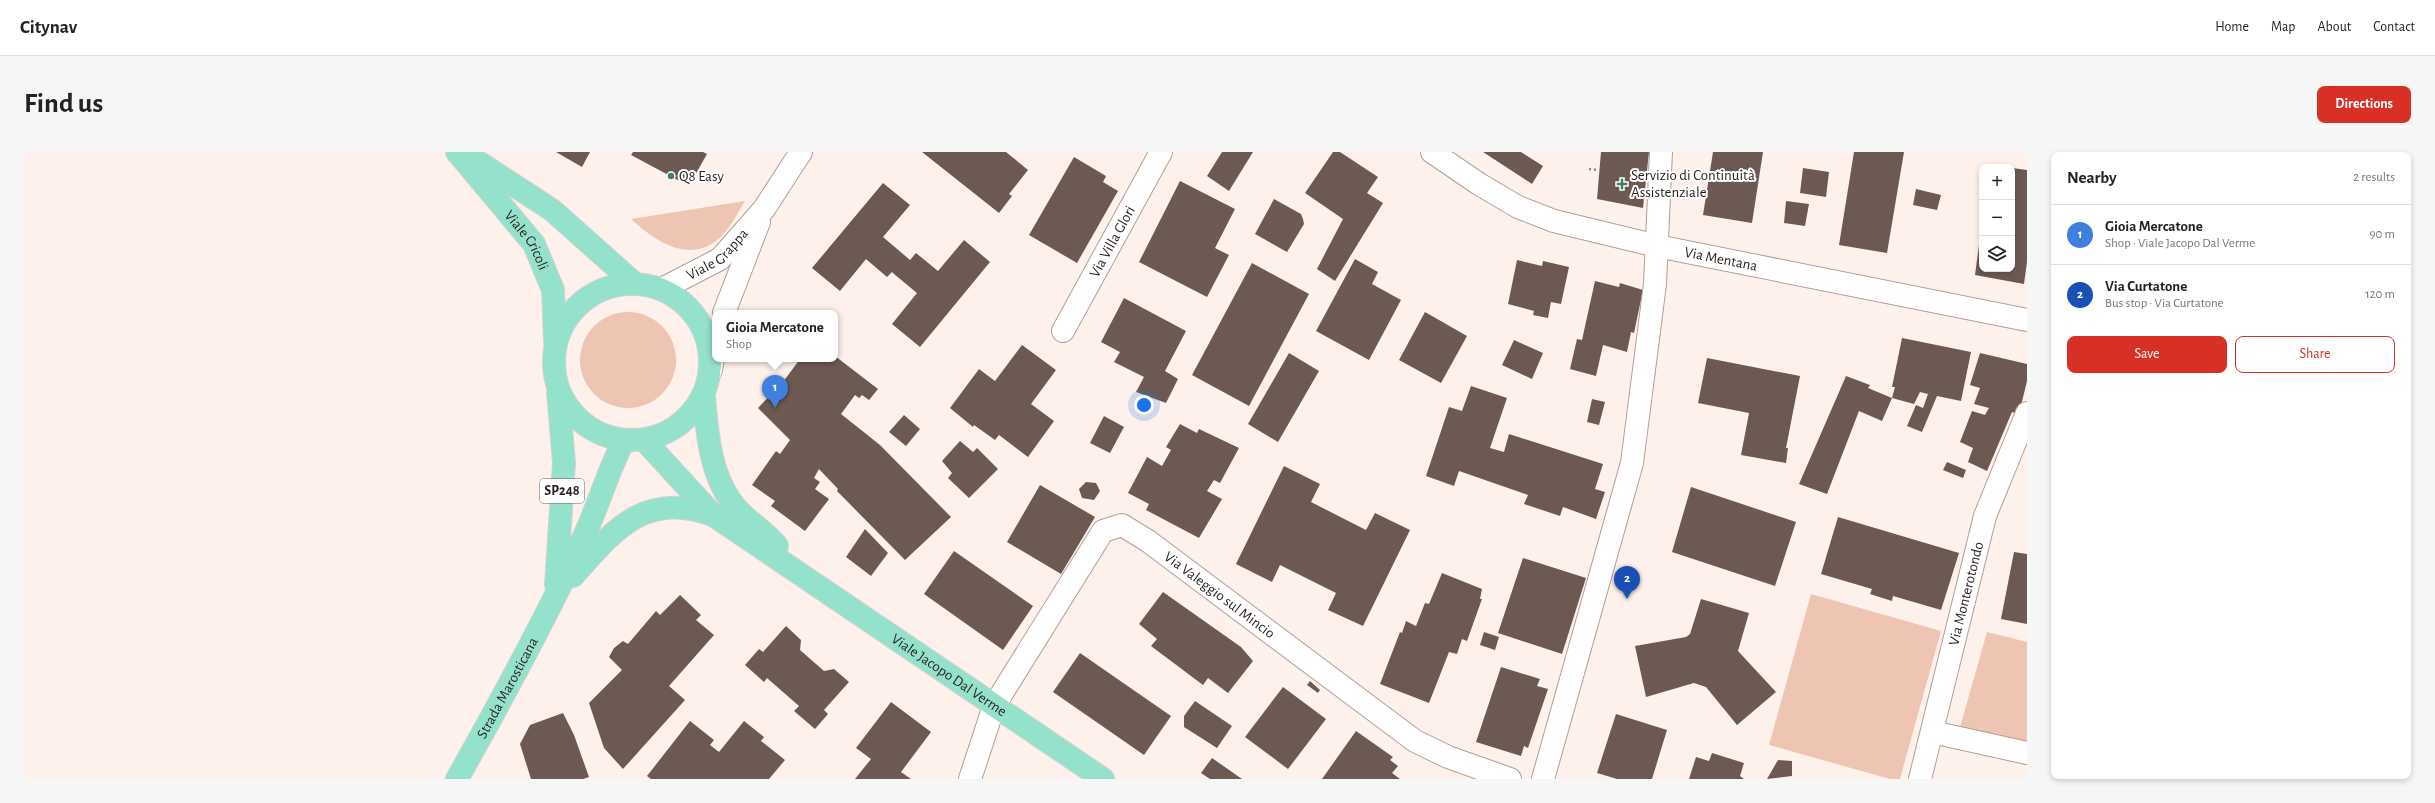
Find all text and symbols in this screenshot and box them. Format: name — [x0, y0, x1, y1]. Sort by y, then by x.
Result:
text: Citynav — [20, 18, 77, 37]
text: Home — [2215, 20, 2249, 34]
text: Map — [2271, 20, 2295, 34]
text: About — [2317, 20, 2351, 34]
text: Contact — [2373, 20, 2415, 34]
button: Directions — [2317, 86, 2411, 123]
text: Find us — [24, 90, 103, 118]
map controls — [1979, 164, 2015, 272]
button: + — [1979, 164, 2015, 200]
place label: Servizio di Continuità Assistenziale — [1631, 168, 1755, 200]
place label: Q8 Easy — [679, 169, 725, 184]
text: Nearby — [2067, 169, 2117, 186]
marker: Q8 Easy — [666, 171, 676, 181]
text: 2 results — [2353, 171, 2395, 184]
marker: Servizio di Continuità Assistenziale — [1616, 178, 1628, 190]
button: − — [1979, 200, 2015, 236]
street label: Via Villa Glori — [1086, 203, 1137, 280]
street label: Viale Cricoli — [502, 207, 551, 272]
text: Gioia Mercatone — [2105, 219, 2203, 234]
street label: Viale Grappa — [684, 225, 751, 283]
text: 1 — [2078, 228, 2082, 241]
text: 90 m — [2369, 228, 2395, 241]
button: layers — [1979, 236, 2015, 272]
text: Shop · Viale Jacopo Dal Verme — [2105, 237, 2255, 250]
street label: Via Mentana — [1683, 244, 1759, 273]
text: Via Curtatone — [2105, 279, 2187, 294]
text: 2 — [2077, 288, 2083, 301]
text: 120 m — [2365, 288, 2395, 301]
text: Bus stop · Via Curtatone — [2105, 297, 2224, 310]
popup — [712, 310, 838, 362]
text: Gioia Mercatone — [726, 320, 824, 335]
button: Save — [2067, 336, 2227, 373]
button: Share — [2235, 336, 2395, 373]
text: Shop — [726, 338, 752, 351]
pin: 1 — [762, 375, 788, 408]
your location — [1134, 395, 1154, 415]
road number: SP248 — [540, 479, 584, 503]
street label: Via Monterotondo — [1946, 540, 1986, 647]
street label: Via Valeggio sul Mincio — [1161, 548, 1278, 641]
pin: 2 — [1614, 566, 1640, 599]
street label: Viale Jacopo Dal Verme — [889, 631, 1009, 719]
street label: Strada Marosticana — [474, 635, 540, 741]

